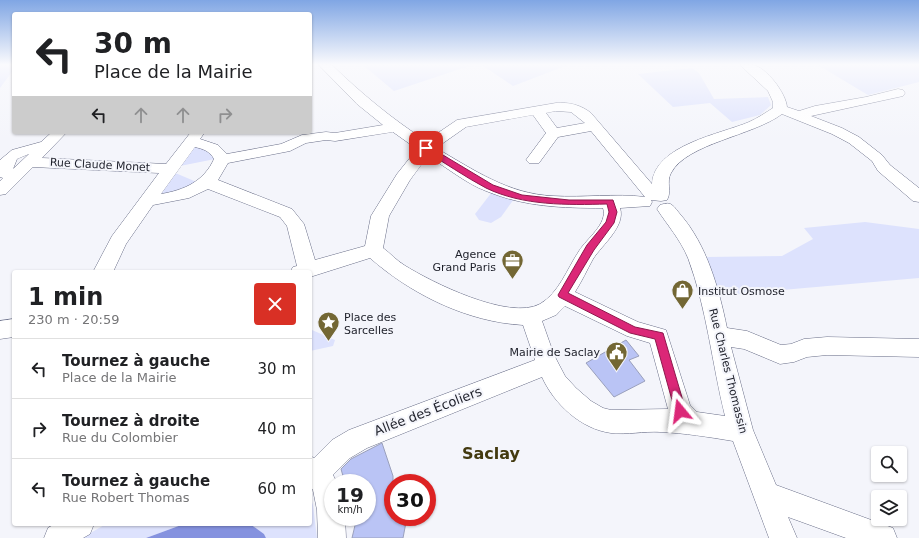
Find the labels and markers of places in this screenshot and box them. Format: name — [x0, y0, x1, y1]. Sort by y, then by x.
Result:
pin — [409, 131, 443, 165]
office icon: Agence Grand Paris — [499, 247, 525, 280]
place label: Agence Grand Paris — [433, 248, 496, 274]
shop icon: Institut Osmose — [669, 278, 695, 311]
place label: Institut Osmose — [698, 285, 785, 298]
place icon: Place des Sarcelles — [315, 310, 341, 343]
place label: Place des Sarcelles — [344, 311, 396, 337]
public building icon: Mairie de Saclay — [603, 339, 629, 372]
place label: Mairie de Saclay — [510, 346, 600, 359]

